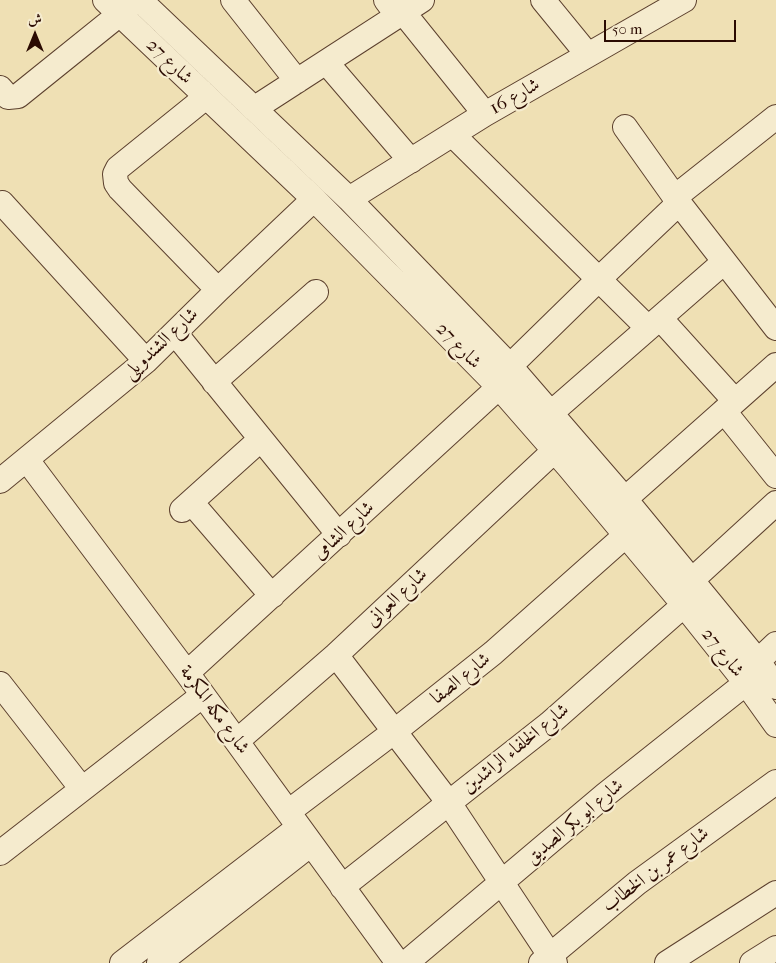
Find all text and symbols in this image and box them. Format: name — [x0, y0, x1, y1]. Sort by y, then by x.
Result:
north arrow — [10, 10, 60, 60]
scale bar — [606, 10, 738, 42]
text: ش — [28, 11, 42, 28]
text: 50 m — [612, 20, 642, 38]
street label: شارع 27 — [141, 34, 197, 90]
street label: شارع 16 — [486, 74, 544, 120]
street label: شارع الشندويلى — [118, 303, 204, 385]
street label: شارع 27 — [430, 318, 486, 374]
street label: شارع الشامى — [308, 497, 380, 565]
street label: شارع العوانى — [361, 564, 433, 632]
street label: شارع 27 — [696, 624, 748, 682]
street label: شارع الصفا — [427, 648, 495, 710]
street label: شارع مكه المكرمة — [174, 661, 254, 759]
street label: شارع الخلفاء الراشدين — [458, 699, 574, 799]
street label: شارع ابو بكر الصديق — [521, 774, 629, 870]
street label: شارع عمر بن الخطاب — [598, 822, 714, 918]

